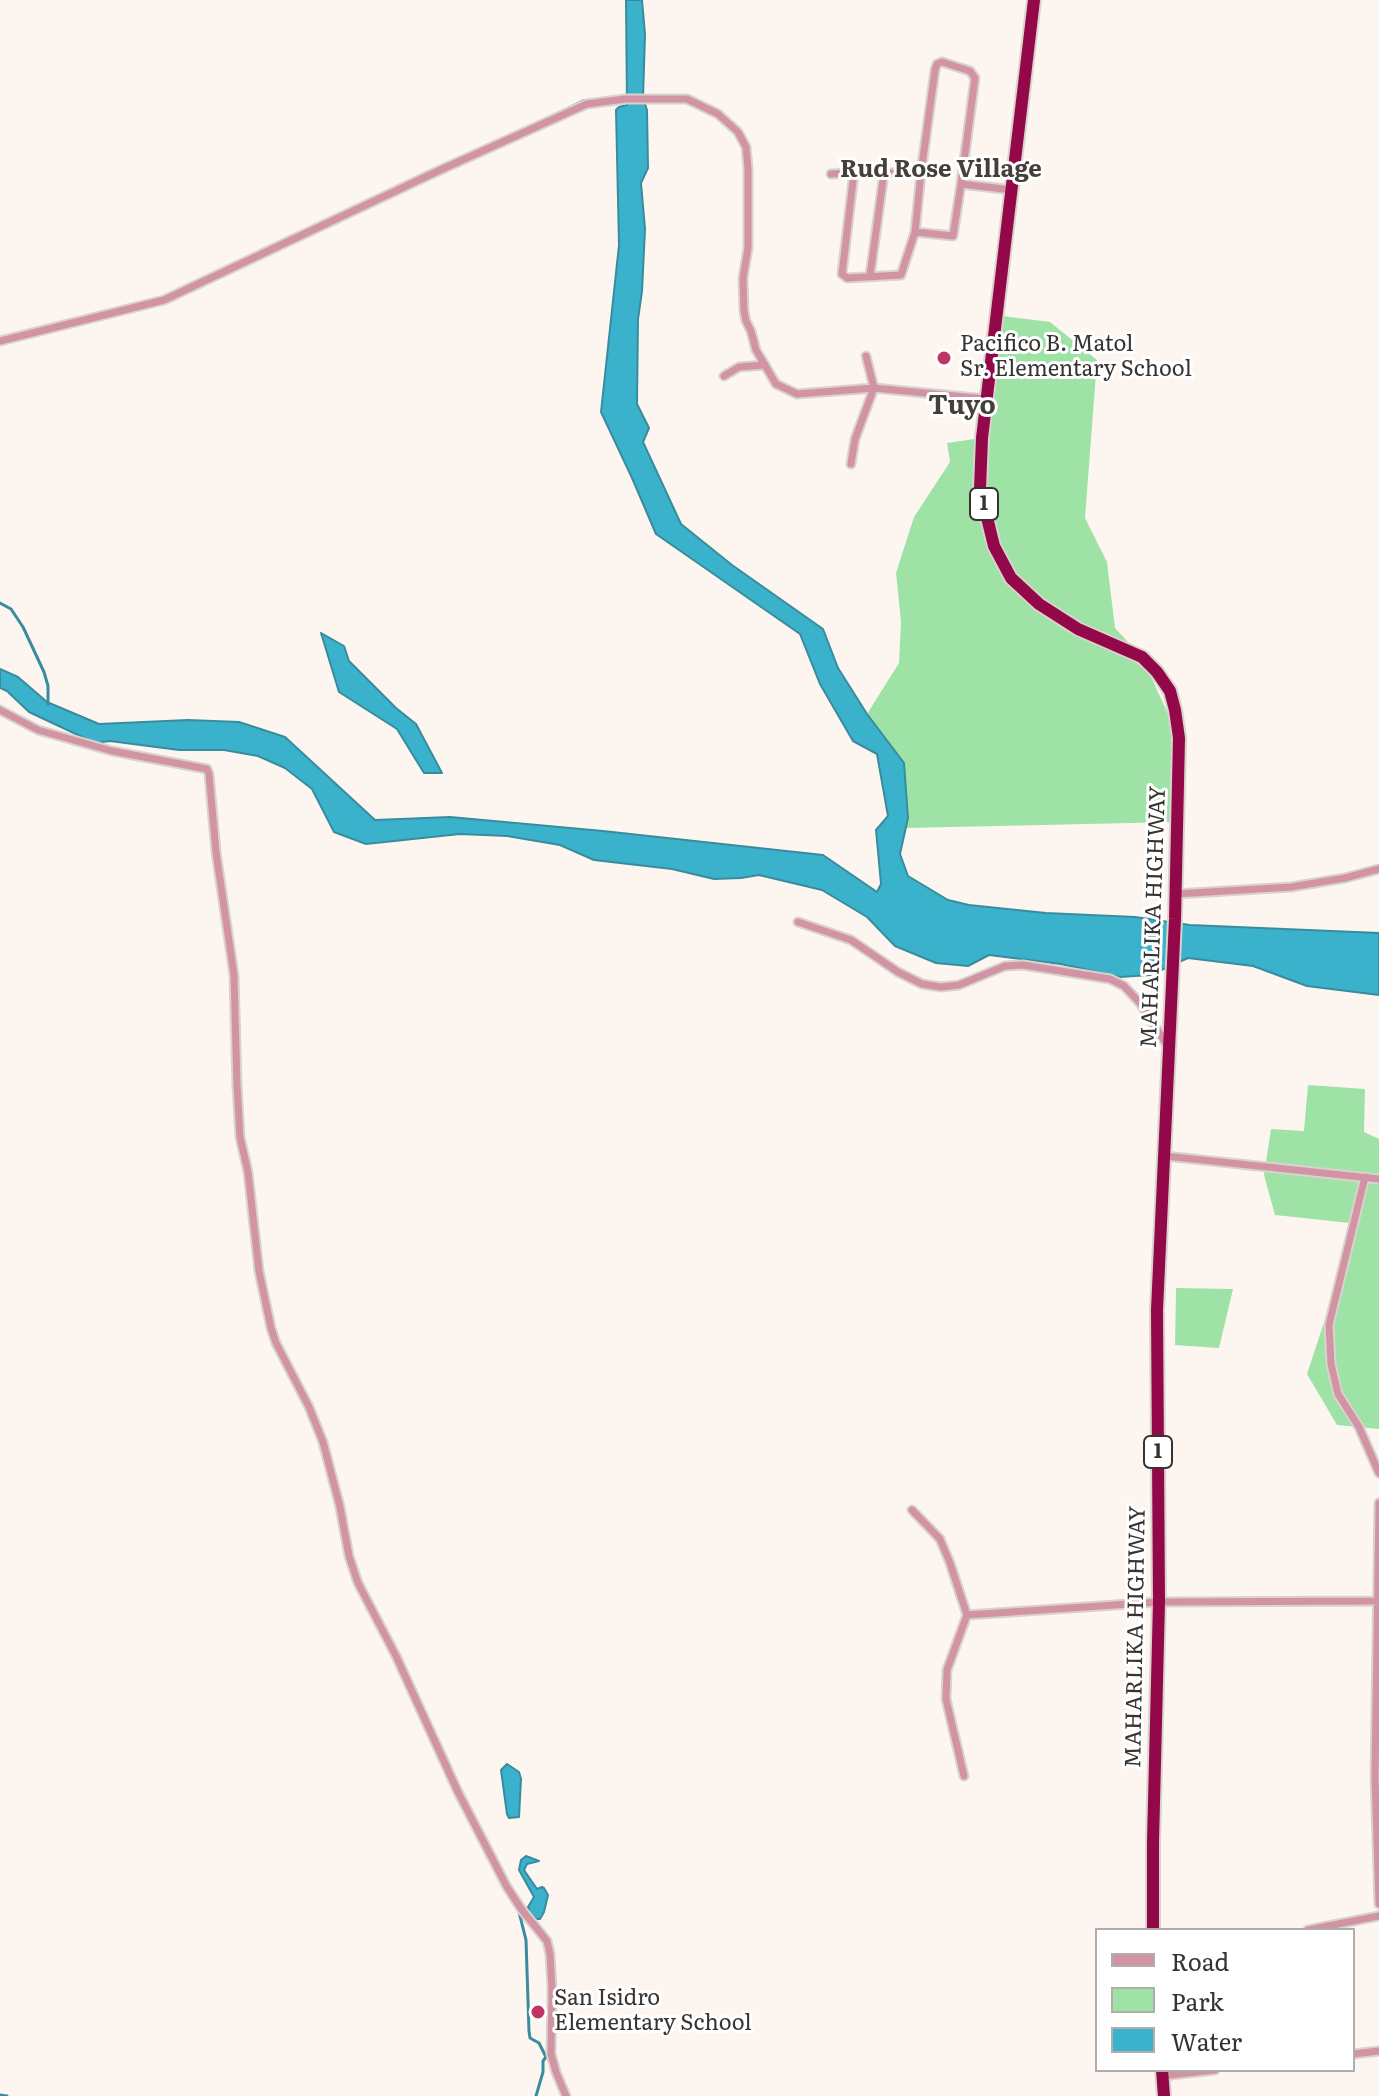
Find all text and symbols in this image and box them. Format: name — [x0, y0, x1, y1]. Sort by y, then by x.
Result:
district label: Rud Rose Village — [840, 156, 1042, 184]
place label: Pacifico B. Matol Sr. Elementary School — [960, 332, 1192, 384]
marker: Pacifico B. Matol Sr. Elementary School — [935, 349, 953, 367]
district label: Tuyo — [928, 390, 996, 422]
road number: 1 — [970, 488, 998, 520]
street label: MAHARLIKA HIGHWAY — [1136, 785, 1172, 1049]
road number: 1 — [1144, 1436, 1172, 1468]
street label: MAHARLIKA HIGHWAY — [1121, 1506, 1151, 1768]
legend — [1095, 1928, 1355, 2072]
text: Road — [1171, 1943, 1229, 1978]
text: Park — [1171, 1983, 1224, 2018]
place label: San Isidro Elementary School — [554, 1986, 752, 2038]
marker: San Isidro Elementary School — [529, 2003, 547, 2021]
text: Water — [1171, 2023, 1242, 2058]

